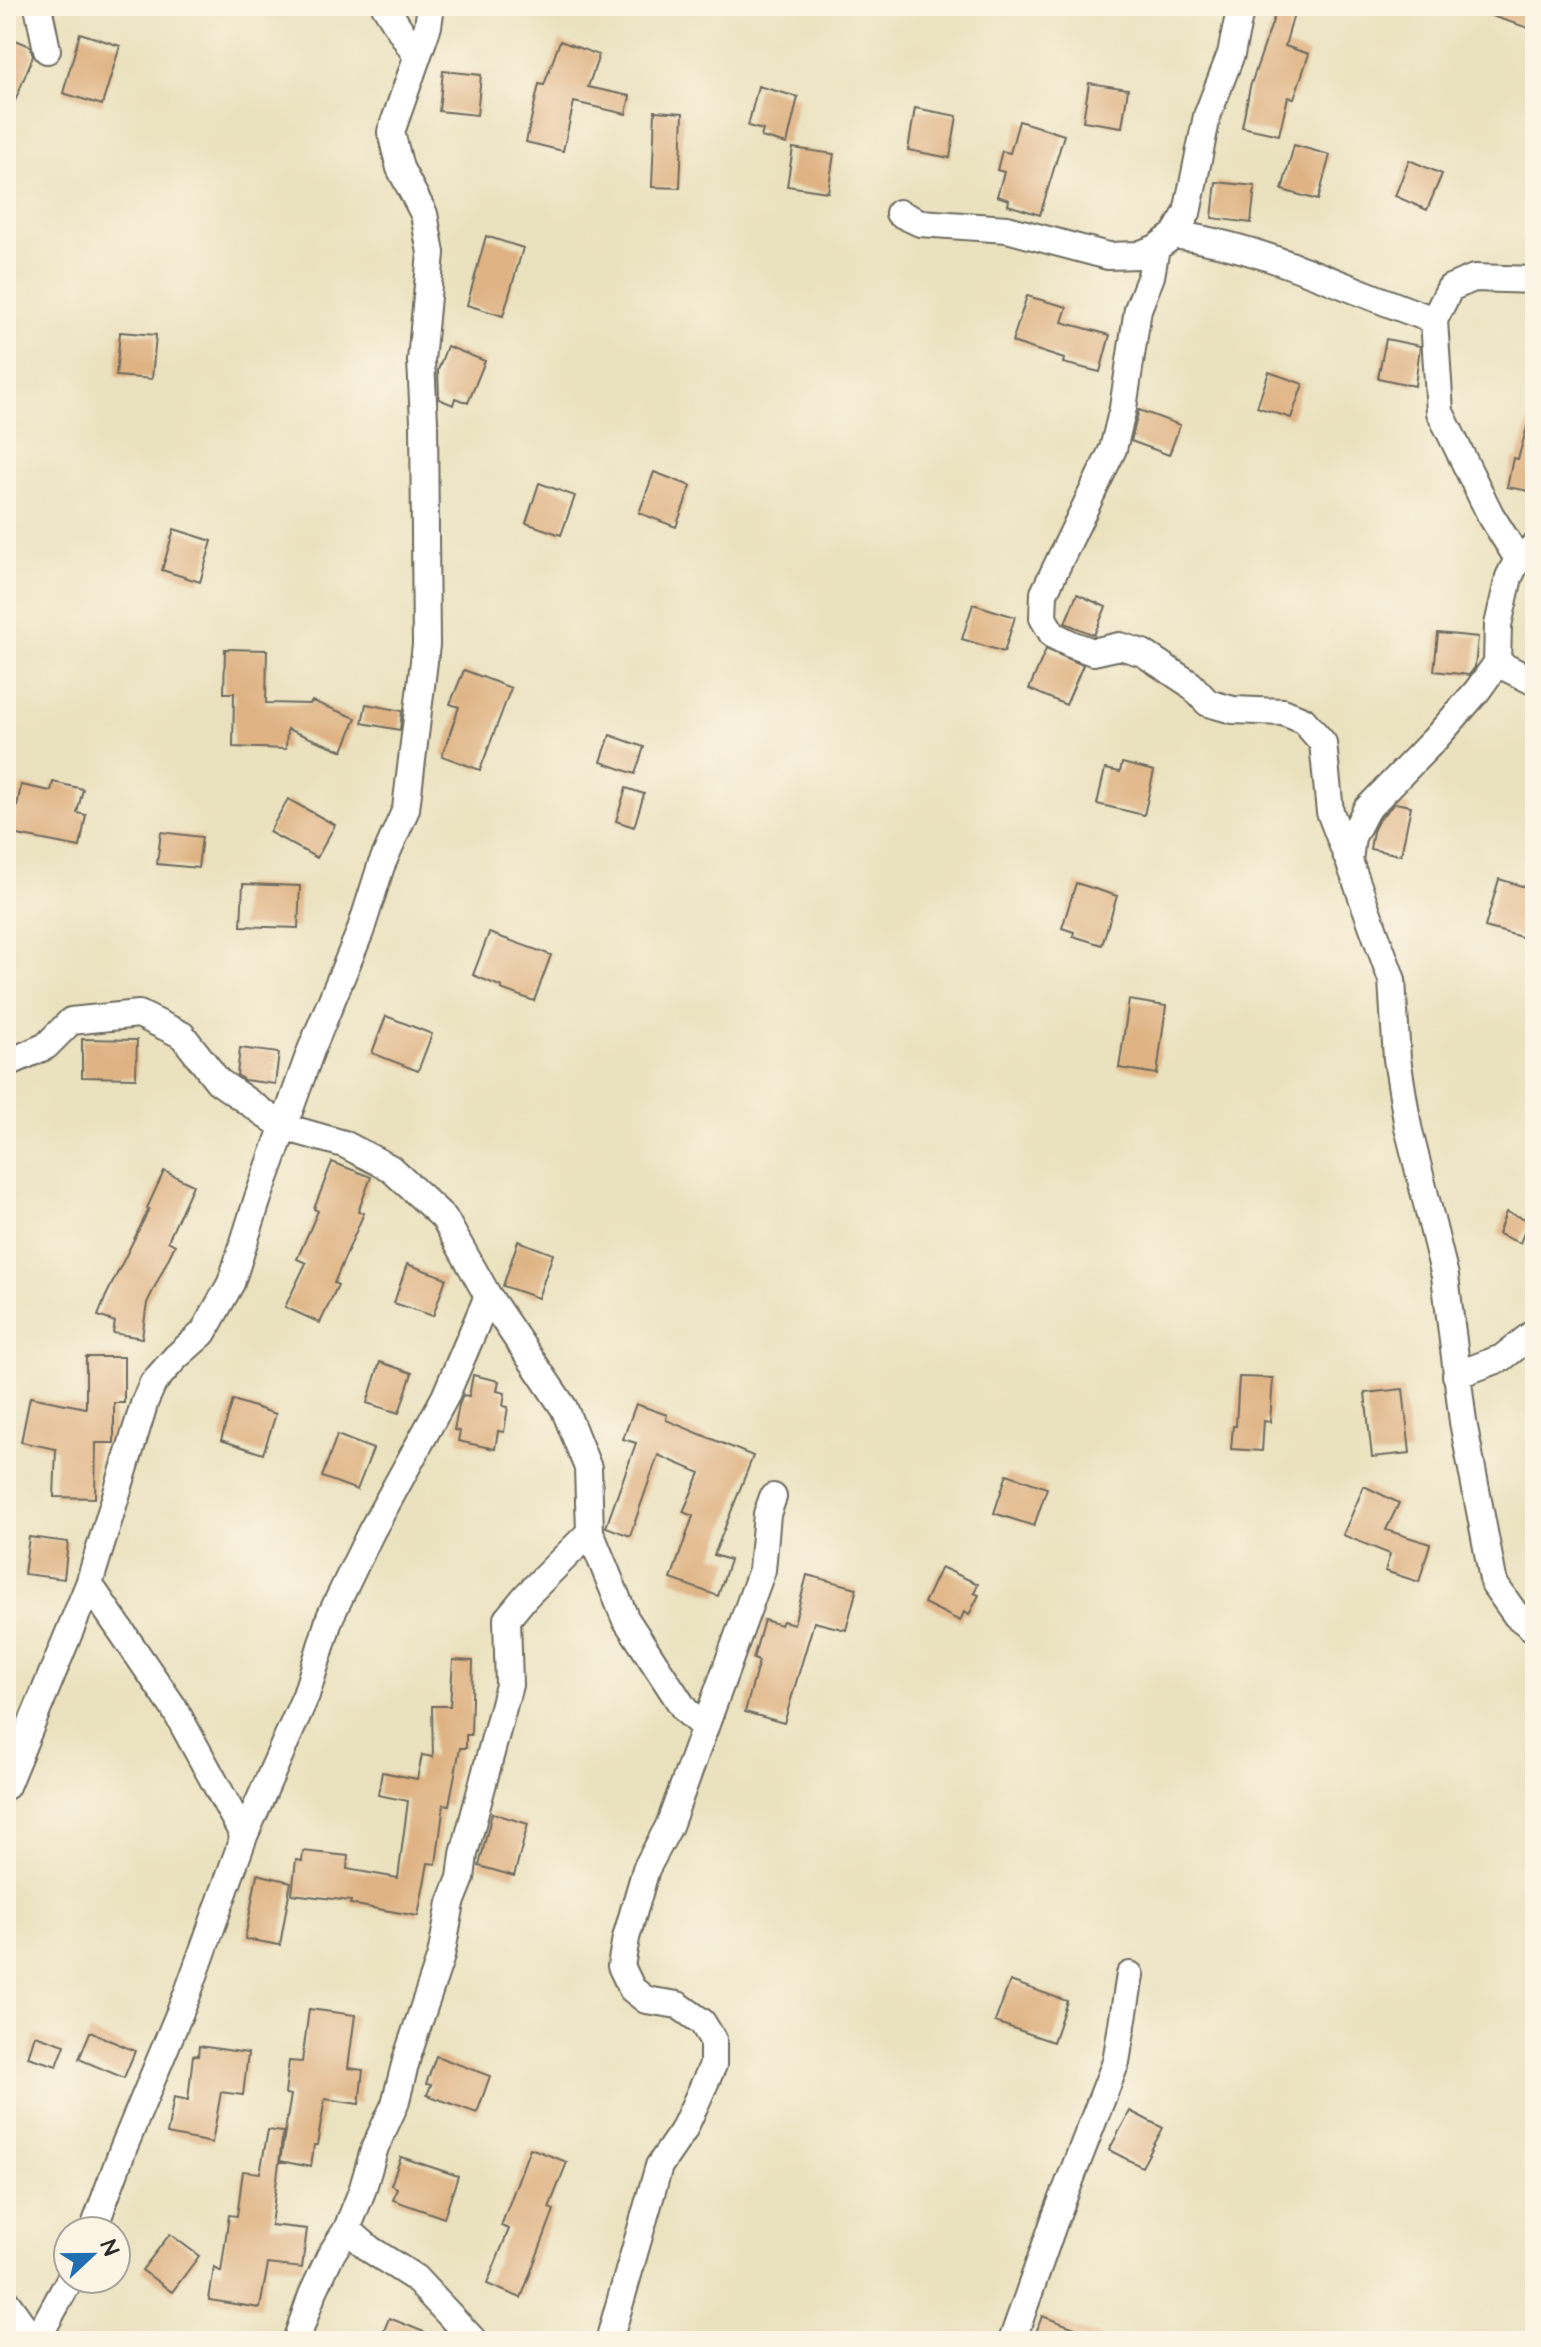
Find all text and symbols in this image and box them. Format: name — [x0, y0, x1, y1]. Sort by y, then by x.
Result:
north arrow — [52, 2215, 132, 2295]
text: N — [92, 2236, 126, 2260]

